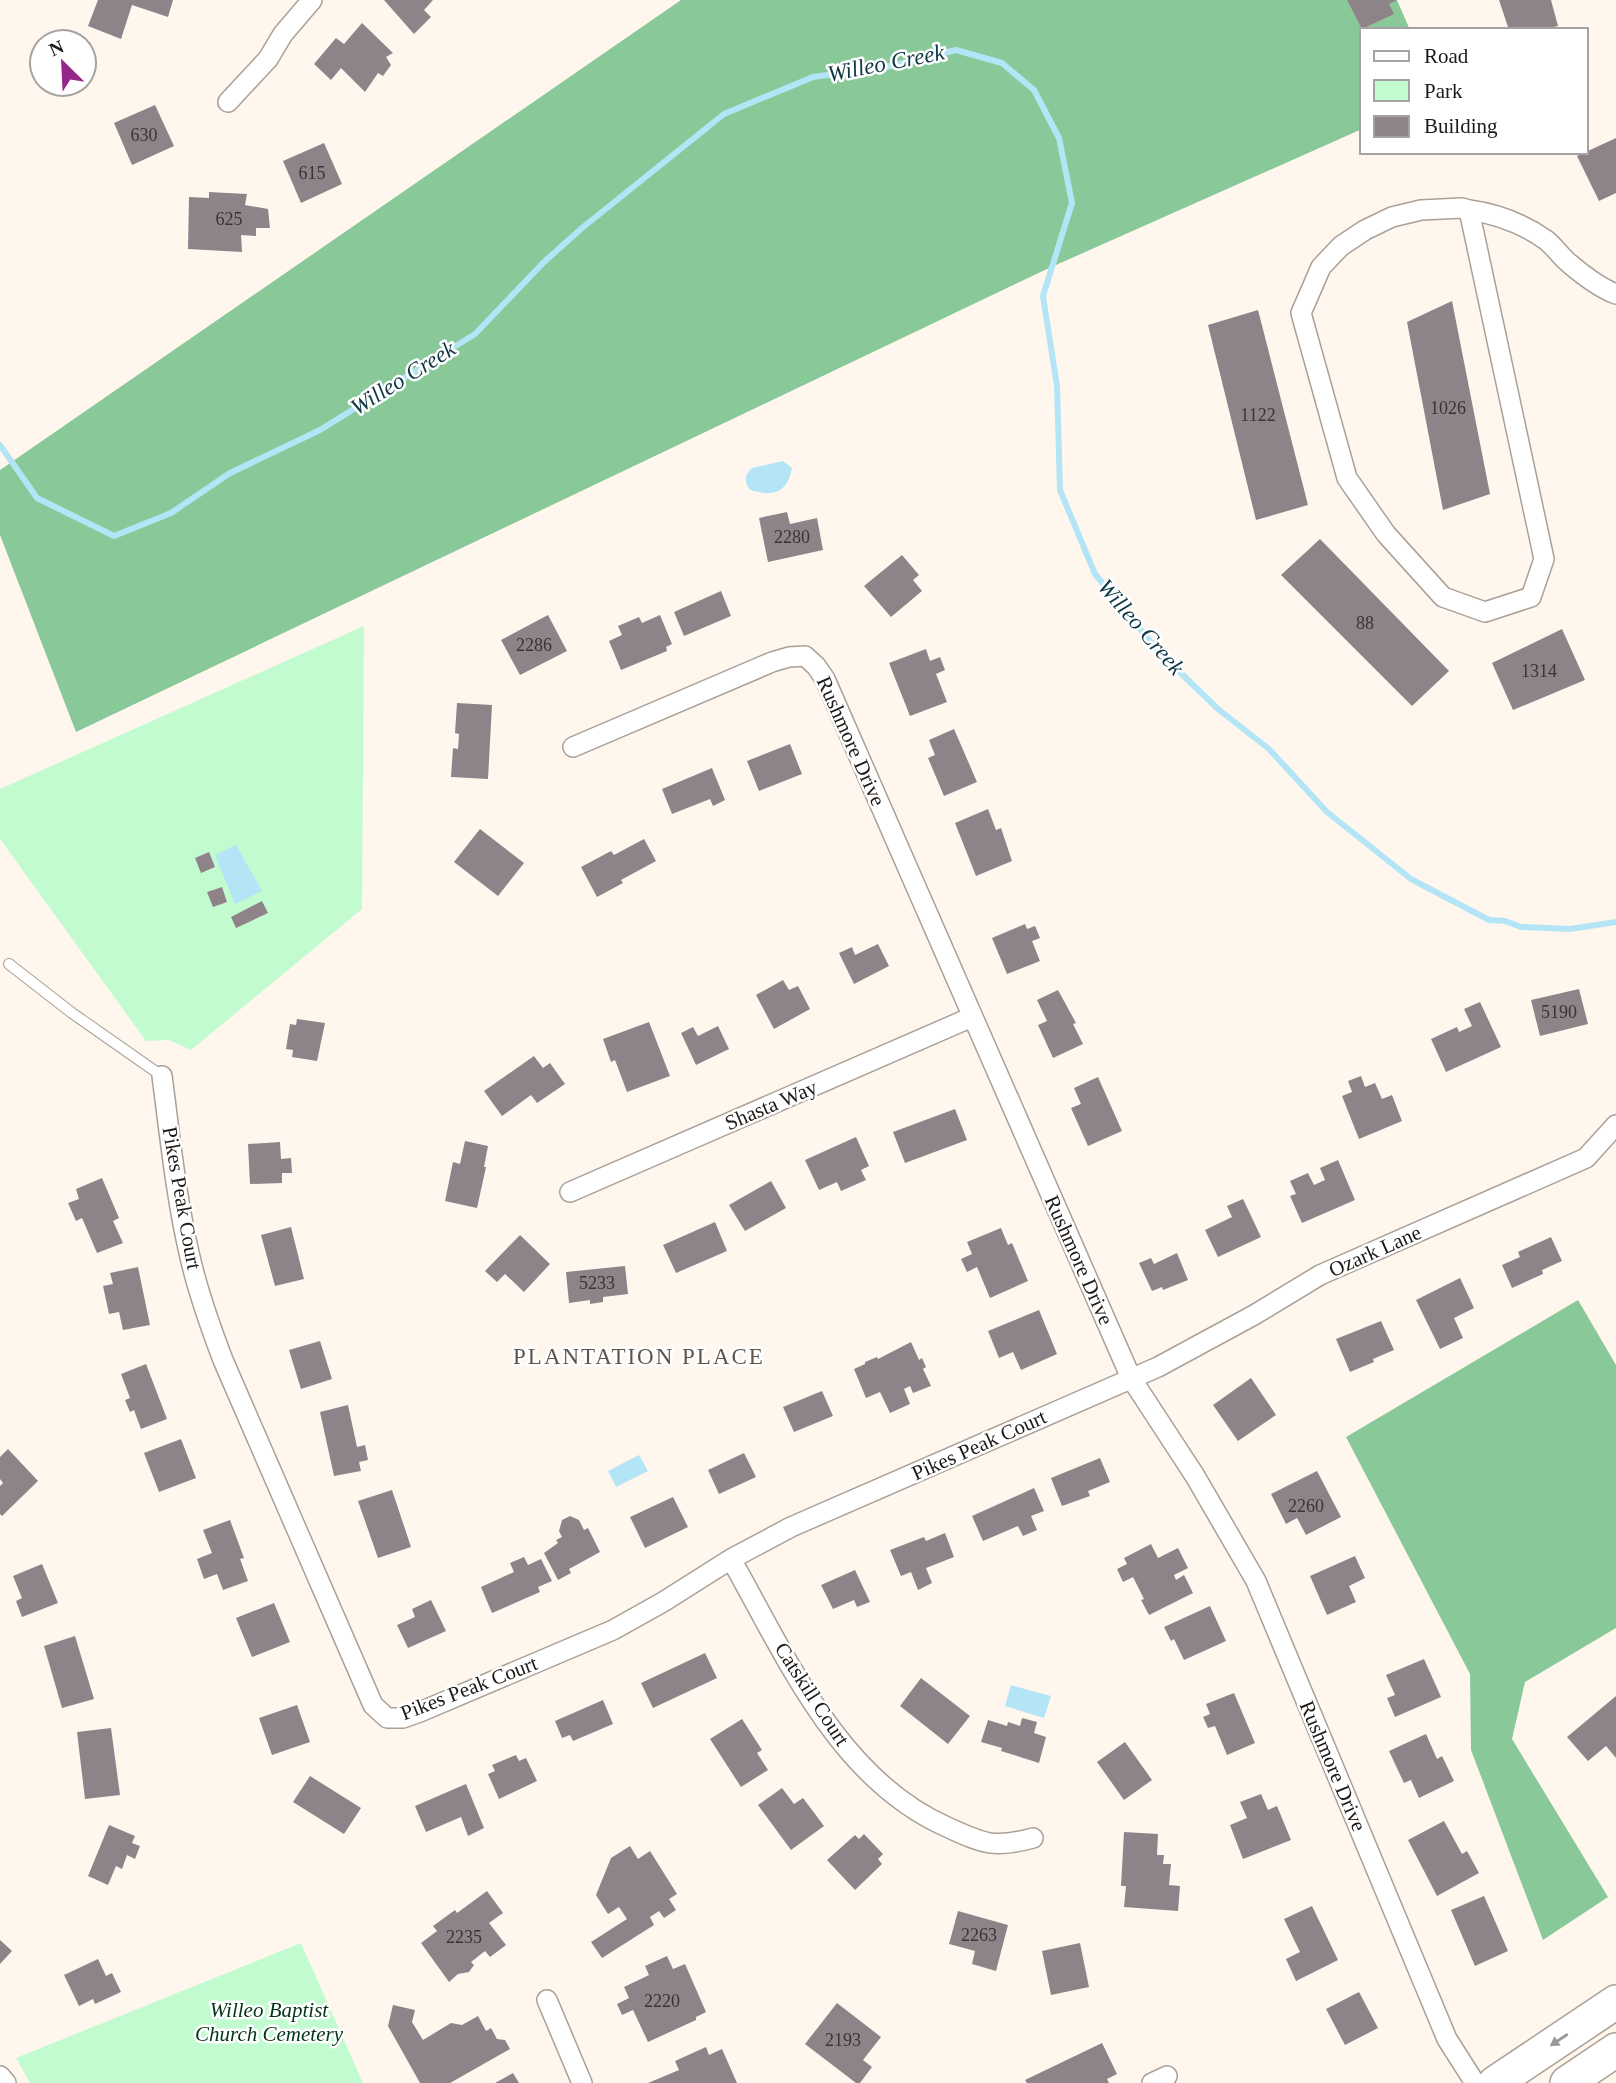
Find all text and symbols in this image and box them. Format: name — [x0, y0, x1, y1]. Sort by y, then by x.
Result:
north arrow — [28, 28, 98, 98]
legend — [1360, 28, 1588, 154]
text: N — [46, 35, 67, 60]
water label: Willeo Creek — [825, 39, 947, 87]
text: Road — [1424, 44, 1469, 68]
text: Park — [1424, 79, 1463, 103]
text: Building — [1424, 114, 1498, 138]
house number: 630 — [131, 125, 158, 145]
house number: 615 — [299, 163, 326, 183]
house number: 625 — [216, 209, 243, 229]
water label: Willeo Creek — [346, 336, 461, 420]
house number: 1026 — [1430, 398, 1466, 418]
house number: 1122 — [1240, 405, 1276, 425]
house number: 2280 — [774, 527, 810, 547]
water label: Willeo Creek — [1093, 574, 1190, 681]
house number: 88 — [1356, 613, 1374, 633]
house number: 2286 — [516, 635, 552, 655]
house number: 1314 — [1521, 661, 1557, 681]
street label: Rushmore Drive — [812, 672, 890, 810]
house number: 5190 — [1541, 1002, 1577, 1022]
street label: Shasta Way — [721, 1075, 821, 1135]
street label: Pikes Peak Court — [158, 1125, 206, 1271]
street label: Rushmore Drive — [1040, 1191, 1118, 1329]
street label: Ozark Lane — [1325, 1220, 1425, 1282]
house number: 5233 — [579, 1273, 615, 1293]
district label: PLANTATION PLACE — [513, 1344, 765, 1369]
street label: Pikes Peak Court — [908, 1405, 1050, 1485]
house number: 2260 — [1288, 1496, 1324, 1516]
street label: Catskill Court — [770, 1638, 854, 1750]
street label: Pikes Peak Court — [397, 1651, 541, 1725]
street label: Rushmore Drive — [1295, 1697, 1371, 1835]
house number: 2263 — [961, 1925, 997, 1945]
house number: 2235 — [446, 1927, 482, 1947]
house number: 2220 — [644, 1991, 680, 2011]
park label: Willeo Baptist Church Cemetery — [195, 1998, 344, 2046]
house number: 2193 — [825, 2030, 861, 2050]
one-way arrow — [1550, 2033, 1568, 2047]

